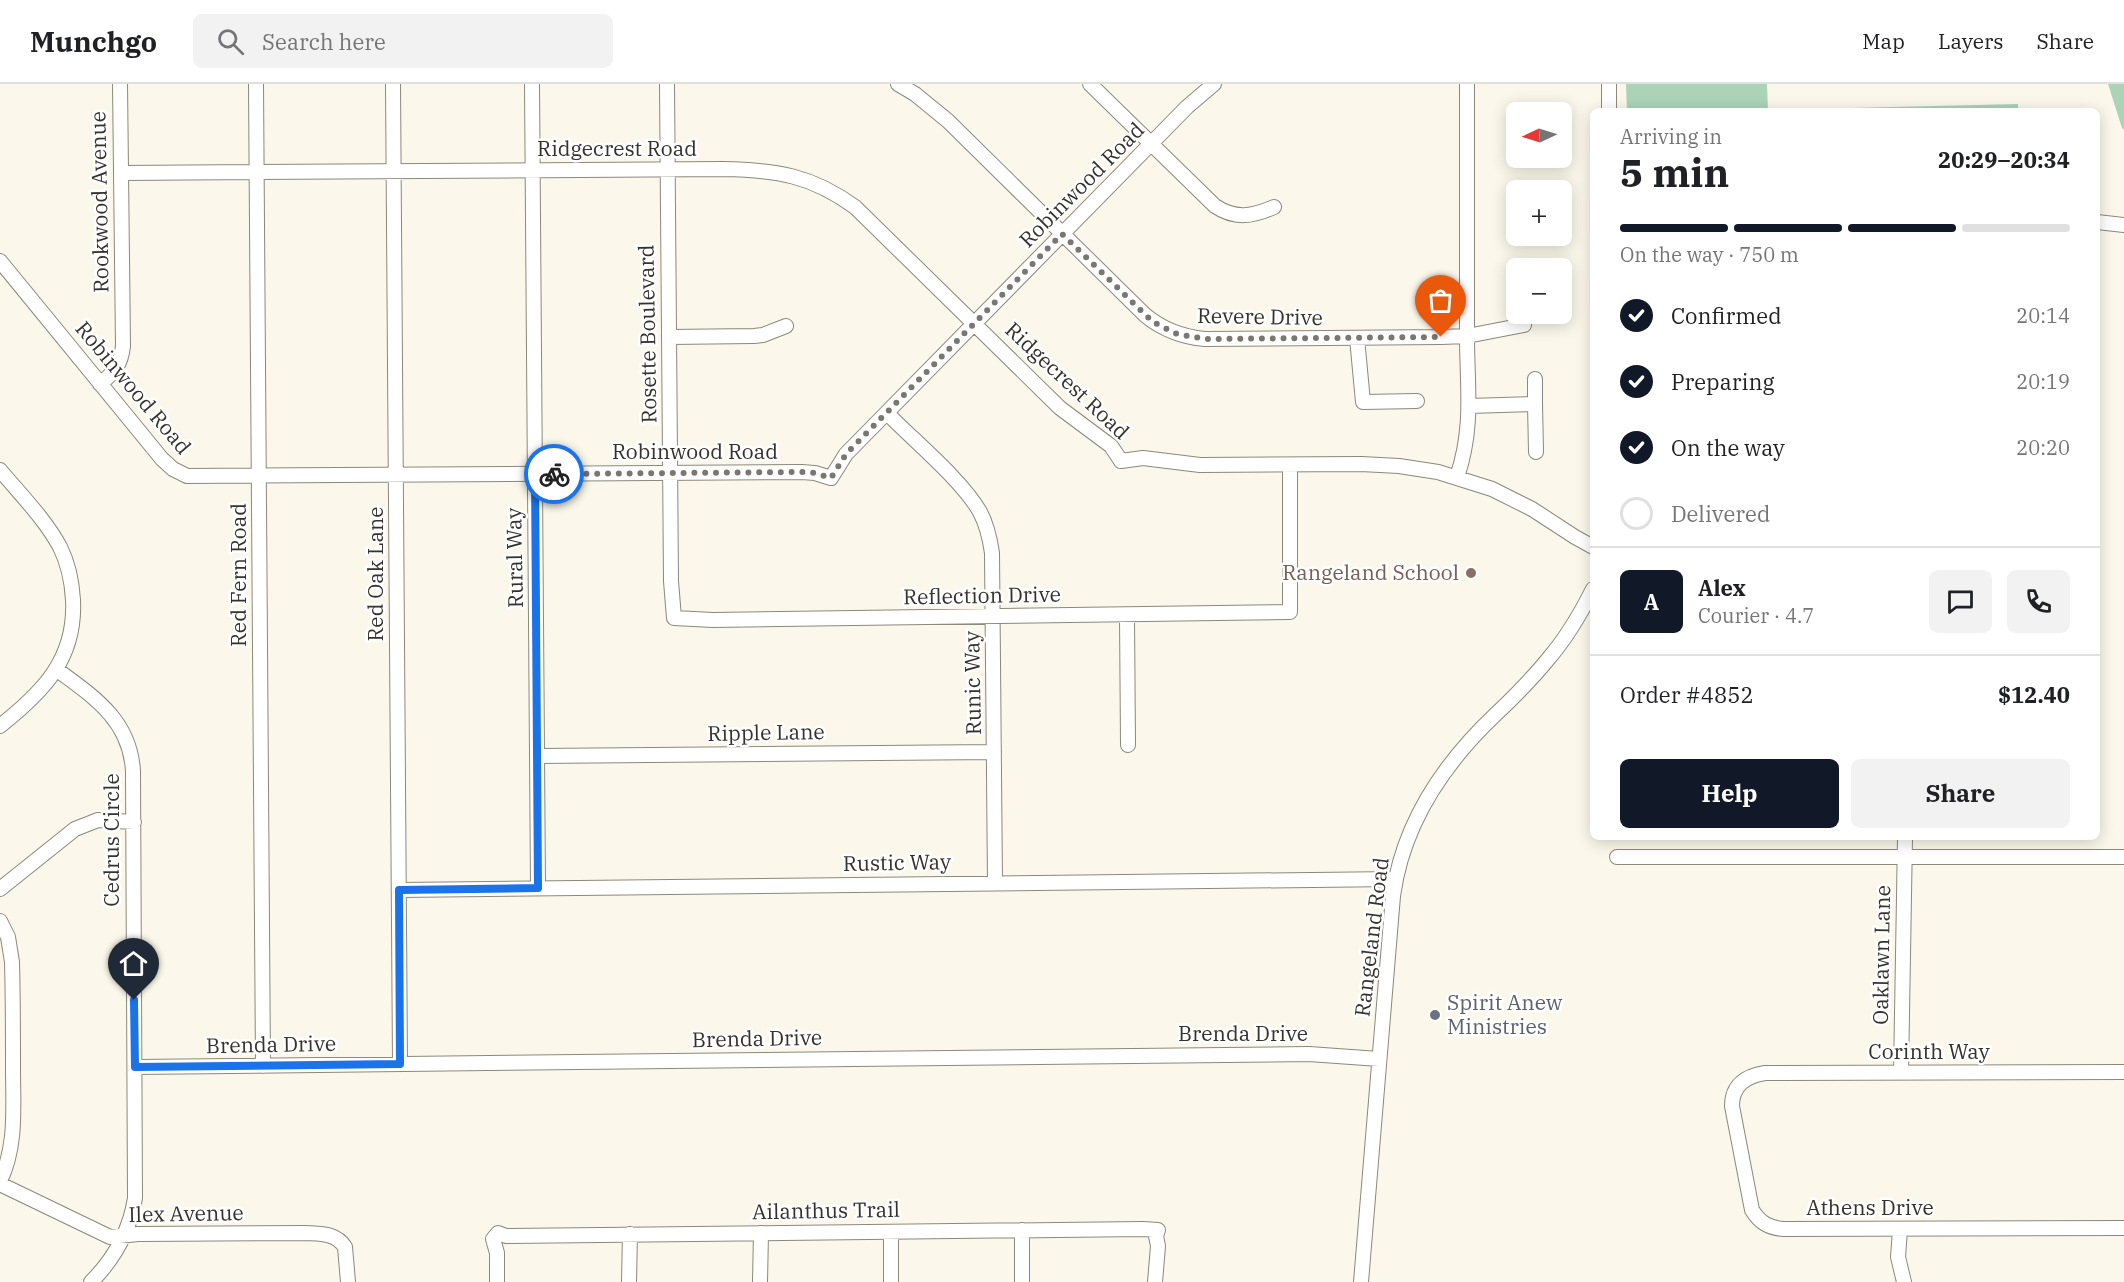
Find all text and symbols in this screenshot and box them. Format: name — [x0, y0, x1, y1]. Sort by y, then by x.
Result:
search box — [193, 14, 613, 68]
text: Munchgo — [30, 23, 157, 60]
icon: search — [214, 25, 247, 58]
text: Search here — [262, 27, 386, 56]
text: Map — [1862, 27, 1905, 55]
text: Layers — [1938, 27, 2004, 55]
text: Share — [2037, 27, 2094, 55]
north arrow — [1506, 102, 1572, 168]
map controls — [1506, 102, 1572, 324]
street label: Rookwood Avenue — [83, 111, 115, 293]
street label: Robinwood Road — [1013, 116, 1150, 253]
text: Arriving in — [1620, 123, 1722, 150]
street label: Ridgecrest Road — [537, 134, 697, 162]
text: 20:29–20:34 — [1938, 145, 2070, 174]
text: 5 min — [1620, 147, 1729, 198]
button: + — [1506, 180, 1572, 246]
text: On the way · 750 m — [1620, 241, 1799, 268]
street label: Rosette Boulevard — [631, 244, 663, 424]
button: − — [1506, 258, 1572, 324]
pin — [1415, 275, 1466, 337]
icon: bag — [1424, 284, 1457, 317]
icon: check — [1620, 299, 1653, 332]
street label: Revere Drive — [1197, 301, 1323, 331]
text: Confirmed — [1671, 301, 1782, 330]
text: 20:14 — [2016, 302, 2070, 329]
street label: Robinwood Road — [70, 315, 198, 460]
street label: Ridgecrest Road — [1000, 315, 1136, 445]
icon: check — [1620, 365, 1653, 398]
text: Preparing — [1671, 367, 1775, 396]
text: 20:19 — [2016, 368, 2070, 395]
icon: check — [1620, 431, 1653, 464]
text: On the way — [1671, 433, 1785, 462]
text: 20:20 — [2016, 434, 2070, 461]
street label: Robinwood Road — [612, 437, 778, 465]
courier — [524, 444, 584, 504]
icon: bike — [538, 458, 571, 491]
text: Delivered — [1671, 499, 1770, 528]
street label: Red Fern Road — [224, 503, 252, 647]
street label: Red Oak Lane — [361, 506, 389, 642]
street label: Rural Way — [499, 507, 529, 609]
place label: Rangeland School — [1282, 558, 1459, 586]
marker: Rangeland School — [1464, 566, 1478, 580]
button: chat — [1929, 570, 1992, 633]
button: phone — [2007, 570, 2070, 633]
text: Alex — [1698, 573, 1746, 602]
street label: Reflection Drive — [903, 580, 1061, 610]
text: A — [1644, 587, 1659, 616]
text: Courier · 4.7 — [1698, 602, 1814, 629]
street label: Runic Way — [957, 630, 987, 735]
text: Order #4852 — [1620, 680, 1754, 709]
text: $12.40 — [1998, 680, 2070, 709]
street label: Ripple Lane — [707, 717, 825, 747]
button: Help — [1620, 759, 1839, 828]
button: Share — [1851, 759, 2070, 828]
street label: Cedrus Circle — [97, 773, 125, 907]
street label: Rustic Way — [843, 847, 952, 877]
street label: Rangeland Road — [1347, 855, 1395, 1018]
street label: Oaklawn Lane — [1866, 885, 1896, 1025]
pin — [108, 938, 159, 1000]
icon: home — [117, 947, 150, 980]
place label: Spirit Anew Ministries — [1447, 988, 1563, 1040]
marker: Spirit Anew Ministries — [1428, 1008, 1442, 1022]
street label: Brenda Drive — [1178, 1019, 1308, 1047]
street label: Brenda Drive — [692, 1023, 822, 1053]
street label: Brenda Drive — [206, 1029, 336, 1059]
street label: Corinth Way — [1868, 1037, 1991, 1065]
street label: Athens Drive — [1806, 1193, 1934, 1221]
street label: Ailanthus Trail — [752, 1195, 900, 1225]
street label: Ilex Avenue — [128, 1198, 244, 1228]

